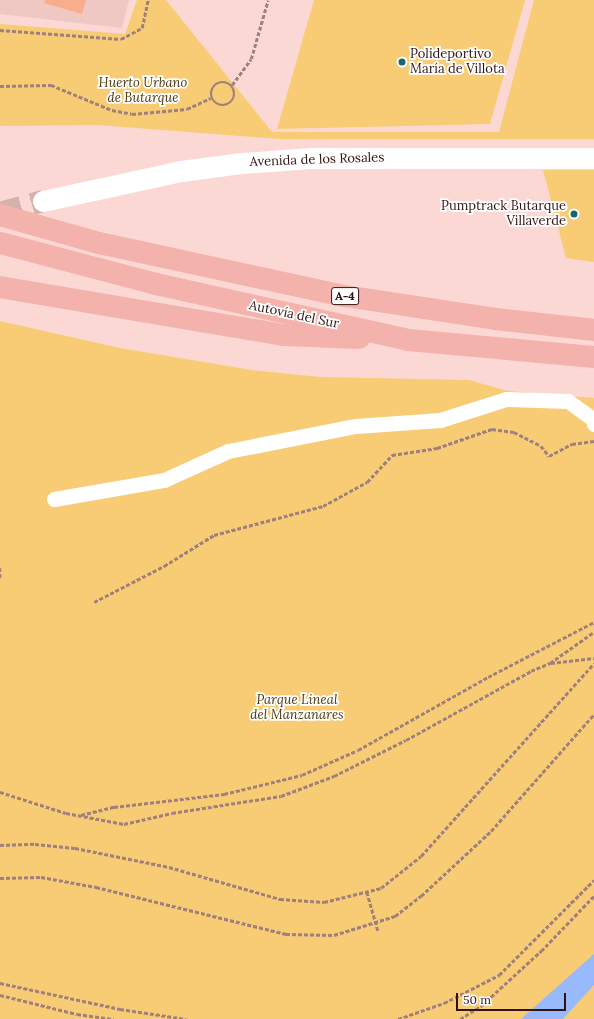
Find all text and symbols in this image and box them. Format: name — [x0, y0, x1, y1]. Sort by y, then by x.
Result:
place label: Polideportivo María de Villota — [410, 47, 505, 78]
marker: Polideportivo María de Villota — [397, 57, 407, 67]
park label: Huerto Urbano de Butarque — [99, 76, 187, 107]
street label: Avenida de los Rosales — [249, 150, 385, 170]
place label: Pumptrack Butarque Villaverde — [441, 199, 566, 230]
marker: Pumptrack Butarque Villaverde — [569, 209, 579, 219]
road number: A-4 — [331, 286, 359, 306]
street label: Autovía del Sur — [248, 298, 340, 332]
park label: Parque Lineal del Manzanares — [250, 693, 344, 724]
scale bar — [458, 985, 568, 1011]
text: 50 m — [463, 992, 491, 1007]

